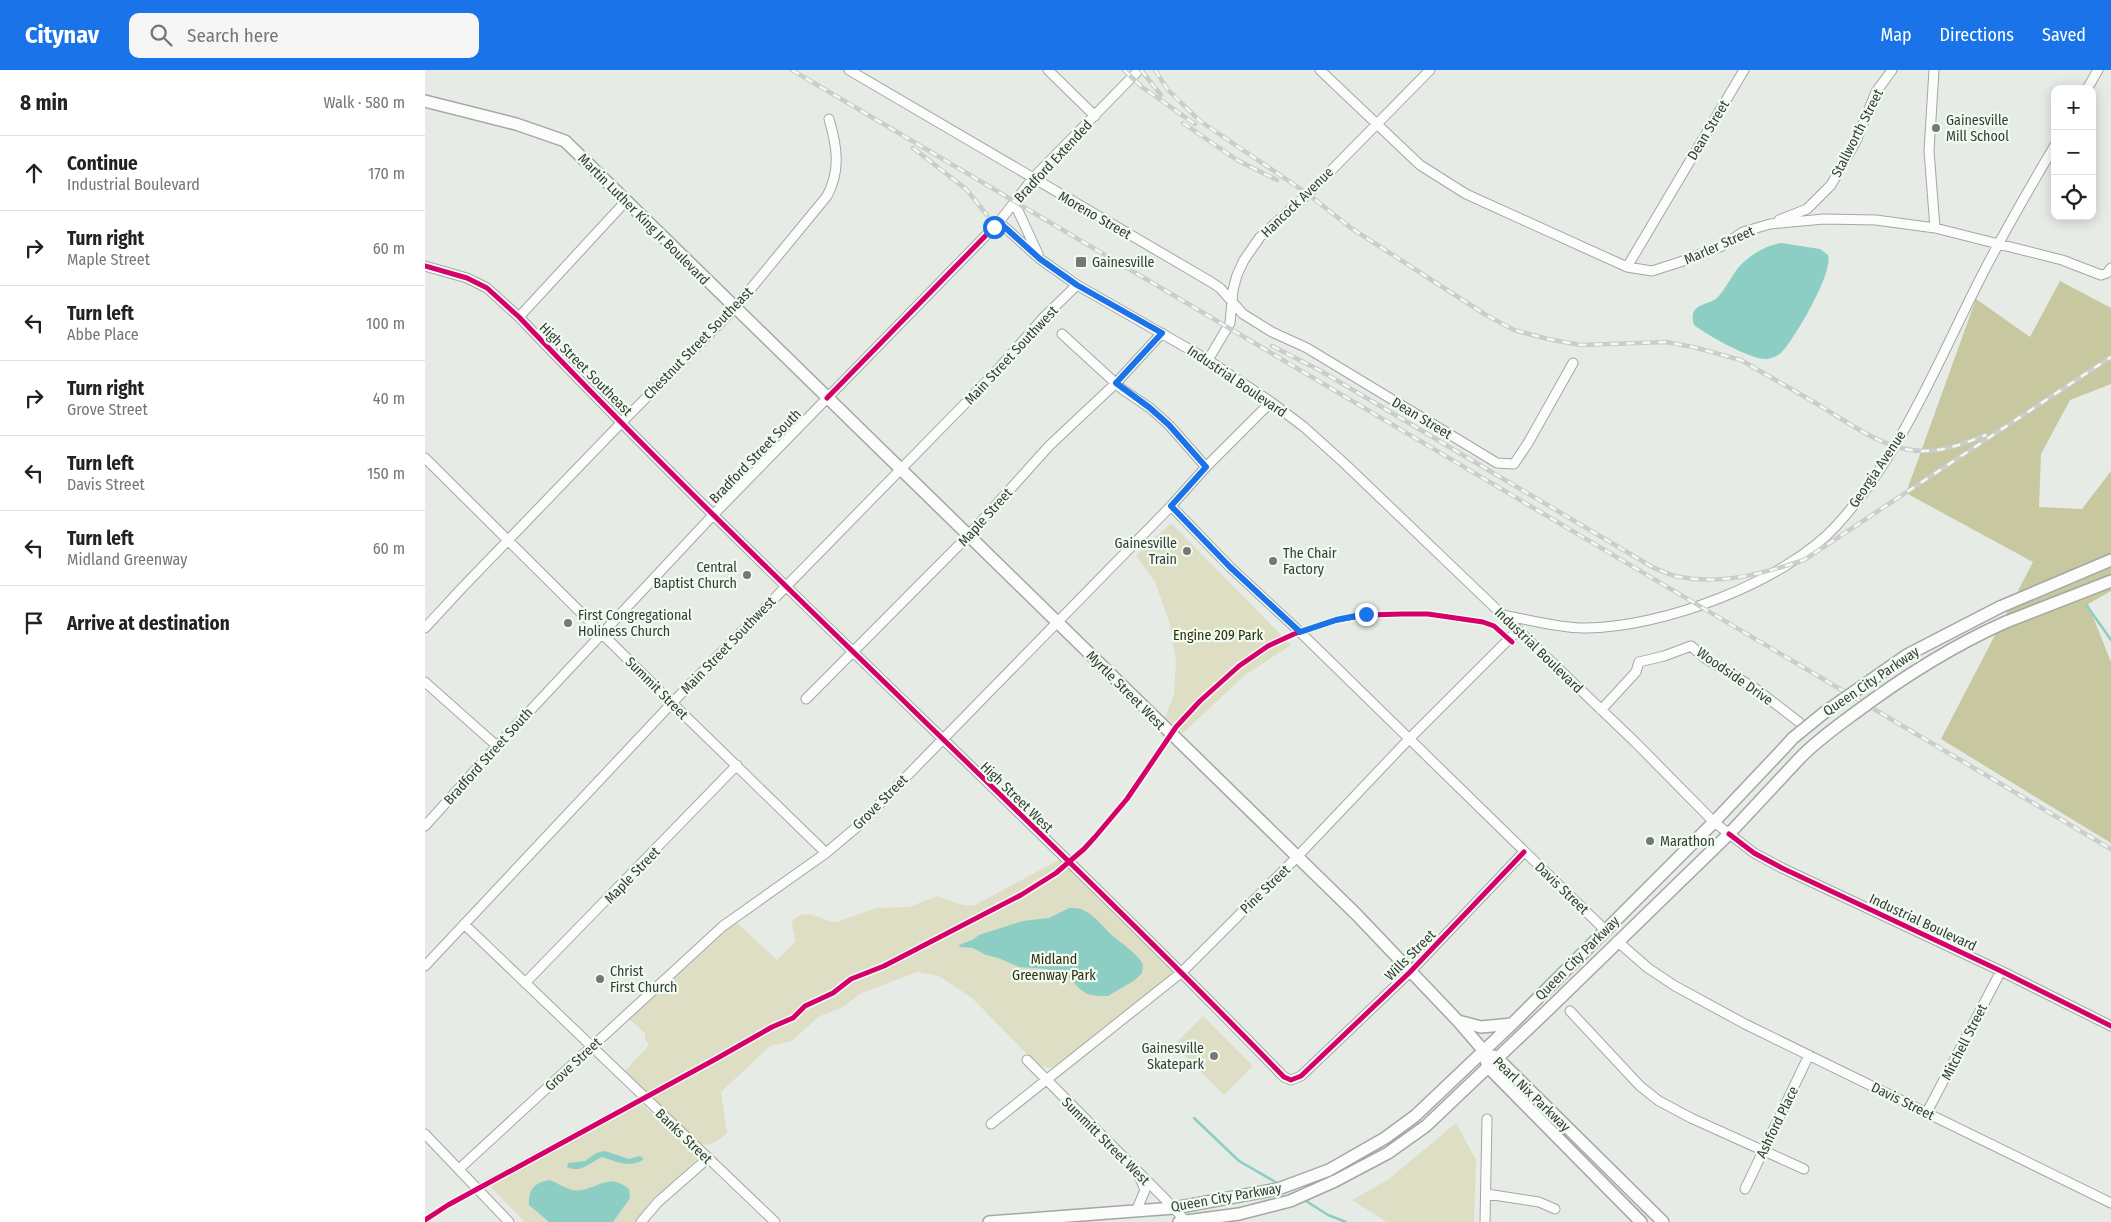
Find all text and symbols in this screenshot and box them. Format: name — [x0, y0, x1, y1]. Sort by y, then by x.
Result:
search box — [129, 13, 479, 58]
text: Citynav — [25, 21, 99, 49]
icon: search — [147, 21, 175, 49]
text: Search here — [187, 24, 279, 47]
text: Map — [1880, 24, 1912, 46]
text: Directions — [1940, 24, 2014, 46]
text: Saved — [2042, 24, 2086, 46]
map controls — [2051, 85, 2096, 220]
button: + — [2051, 85, 2096, 130]
street label: Stallworth Street — [1828, 86, 1887, 180]
text: 8 min — [20, 90, 68, 116]
text: Walk · 580 m — [323, 93, 405, 112]
street label: Dean Street — [1684, 97, 1733, 163]
place label: Gainesville Mill School — [1946, 112, 2009, 145]
street label: Bradford Extended — [1011, 117, 1096, 206]
marker: Gainesville Mill School — [1930, 122, 1942, 134]
button: − — [2051, 130, 2096, 175]
street label: Martin Luther King Jr Boulevard — [574, 150, 713, 289]
text: Continue — [67, 152, 138, 175]
icon: ahead — [20, 159, 48, 187]
text: 170 m — [368, 164, 405, 183]
street label: Hancock Avenue — [1258, 164, 1337, 241]
text: Industrial Boulevard — [67, 175, 200, 194]
button: locate — [2051, 175, 2096, 220]
street label: Moreno Street — [1055, 188, 1135, 243]
route start — [983, 216, 1006, 239]
street label: Marler Street — [1682, 222, 1757, 268]
text: Turn right — [67, 227, 144, 250]
icon: right — [20, 234, 48, 262]
text: 60 m — [373, 239, 405, 258]
text: Maple Street — [67, 250, 150, 269]
place label: Gainesville — [1092, 254, 1155, 271]
marker: Gainesville — [1074, 255, 1088, 269]
street label: Chestnut Street Southeast — [640, 283, 757, 403]
text: Turn left — [67, 302, 134, 325]
street label: Main Street Southwest — [961, 302, 1062, 408]
icon: left — [20, 309, 48, 337]
text: 100 m — [366, 314, 405, 333]
street label: High Street Southeast — [536, 319, 636, 420]
text: Abbe Place — [67, 325, 139, 344]
street label: Industrial Boulevard — [1184, 342, 1290, 421]
text: Turn right — [67, 377, 144, 400]
icon: right — [20, 384, 48, 412]
text: 40 m — [373, 389, 405, 408]
street label: Dean Street — [1389, 394, 1455, 443]
text: Grove Street — [67, 400, 148, 419]
street label: Bradford Street South — [706, 406, 805, 507]
street label: Georgia Avenue — [1845, 427, 1909, 511]
text: Turn left — [67, 452, 134, 475]
icon: left — [20, 459, 48, 487]
text: 150 m — [367, 464, 405, 483]
text: Davis Street — [67, 475, 145, 494]
street label: Maple Street — [955, 484, 1016, 550]
text: Turn left — [67, 527, 134, 550]
icon: left — [20, 534, 48, 562]
place label: Gainesville Train — [1115, 535, 1177, 568]
text: 60 m — [373, 539, 405, 558]
marker: Gainesville Train — [1181, 545, 1193, 557]
place label: The Chair Factory — [1283, 545, 1337, 578]
text: Midland Greenway — [67, 550, 187, 569]
marker: The Chair Factory — [1267, 555, 1279, 567]
place label: Central Baptist Church — [654, 559, 737, 592]
marker: Central Baptist Church — [741, 569, 753, 581]
street label: Main Street Southwest — [677, 593, 780, 698]
route end — [1355, 603, 1378, 626]
street label: Industrial Boulevard — [1491, 604, 1586, 697]
place label: First Congregational Holiness Church — [578, 607, 692, 640]
icon: arrive — [20, 609, 48, 637]
text: Arrive at destination — [67, 612, 230, 635]
marker: First Congregational Holiness Church — [562, 617, 574, 629]
park label: Engine 209 Park — [1173, 627, 1263, 644]
street label: Queen City Parkway — [1820, 643, 1923, 720]
street label: Woodside Drive — [1693, 644, 1776, 709]
street label: Myrtle Street West — [1083, 647, 1169, 734]
street label: Summit Street — [622, 653, 692, 724]
street label: Bradford Street South — [440, 704, 536, 808]
street label: High Street West — [977, 758, 1057, 837]
street label: Grove Street — [849, 771, 912, 833]
place label: Marathon — [1660, 833, 1715, 850]
marker: Marathon — [1644, 835, 1656, 847]
street label: Maple Street — [601, 843, 664, 907]
street label: Davis Street — [1531, 859, 1592, 918]
street label: Pine Street — [1237, 861, 1294, 917]
street label: Industrial Boulevard — [1867, 890, 1979, 955]
street label: Queen City Parkway — [1532, 912, 1624, 1004]
street label: Wills Street — [1381, 926, 1440, 984]
park label: Midland Greenway Park — [1012, 951, 1096, 984]
place label: Christ First Church — [610, 963, 677, 996]
marker: Christ First Church — [594, 973, 606, 985]
street label: Mitchell Street — [1938, 1001, 1991, 1083]
street label: Grove Street — [542, 1034, 605, 1095]
place label: Gainesville Skatepark — [1142, 1040, 1204, 1073]
marker: Gainesville Skatepark — [1208, 1050, 1220, 1062]
street label: Pearl Nix Parkway — [1490, 1053, 1574, 1136]
street label: Davis Street — [1868, 1079, 1937, 1124]
street label: Ashford Place — [1753, 1083, 1802, 1161]
street label: Summitt Street West — [1058, 1094, 1153, 1189]
street label: Banks Street — [652, 1105, 716, 1168]
street label: Queen City Parkway — [1169, 1179, 1283, 1216]

